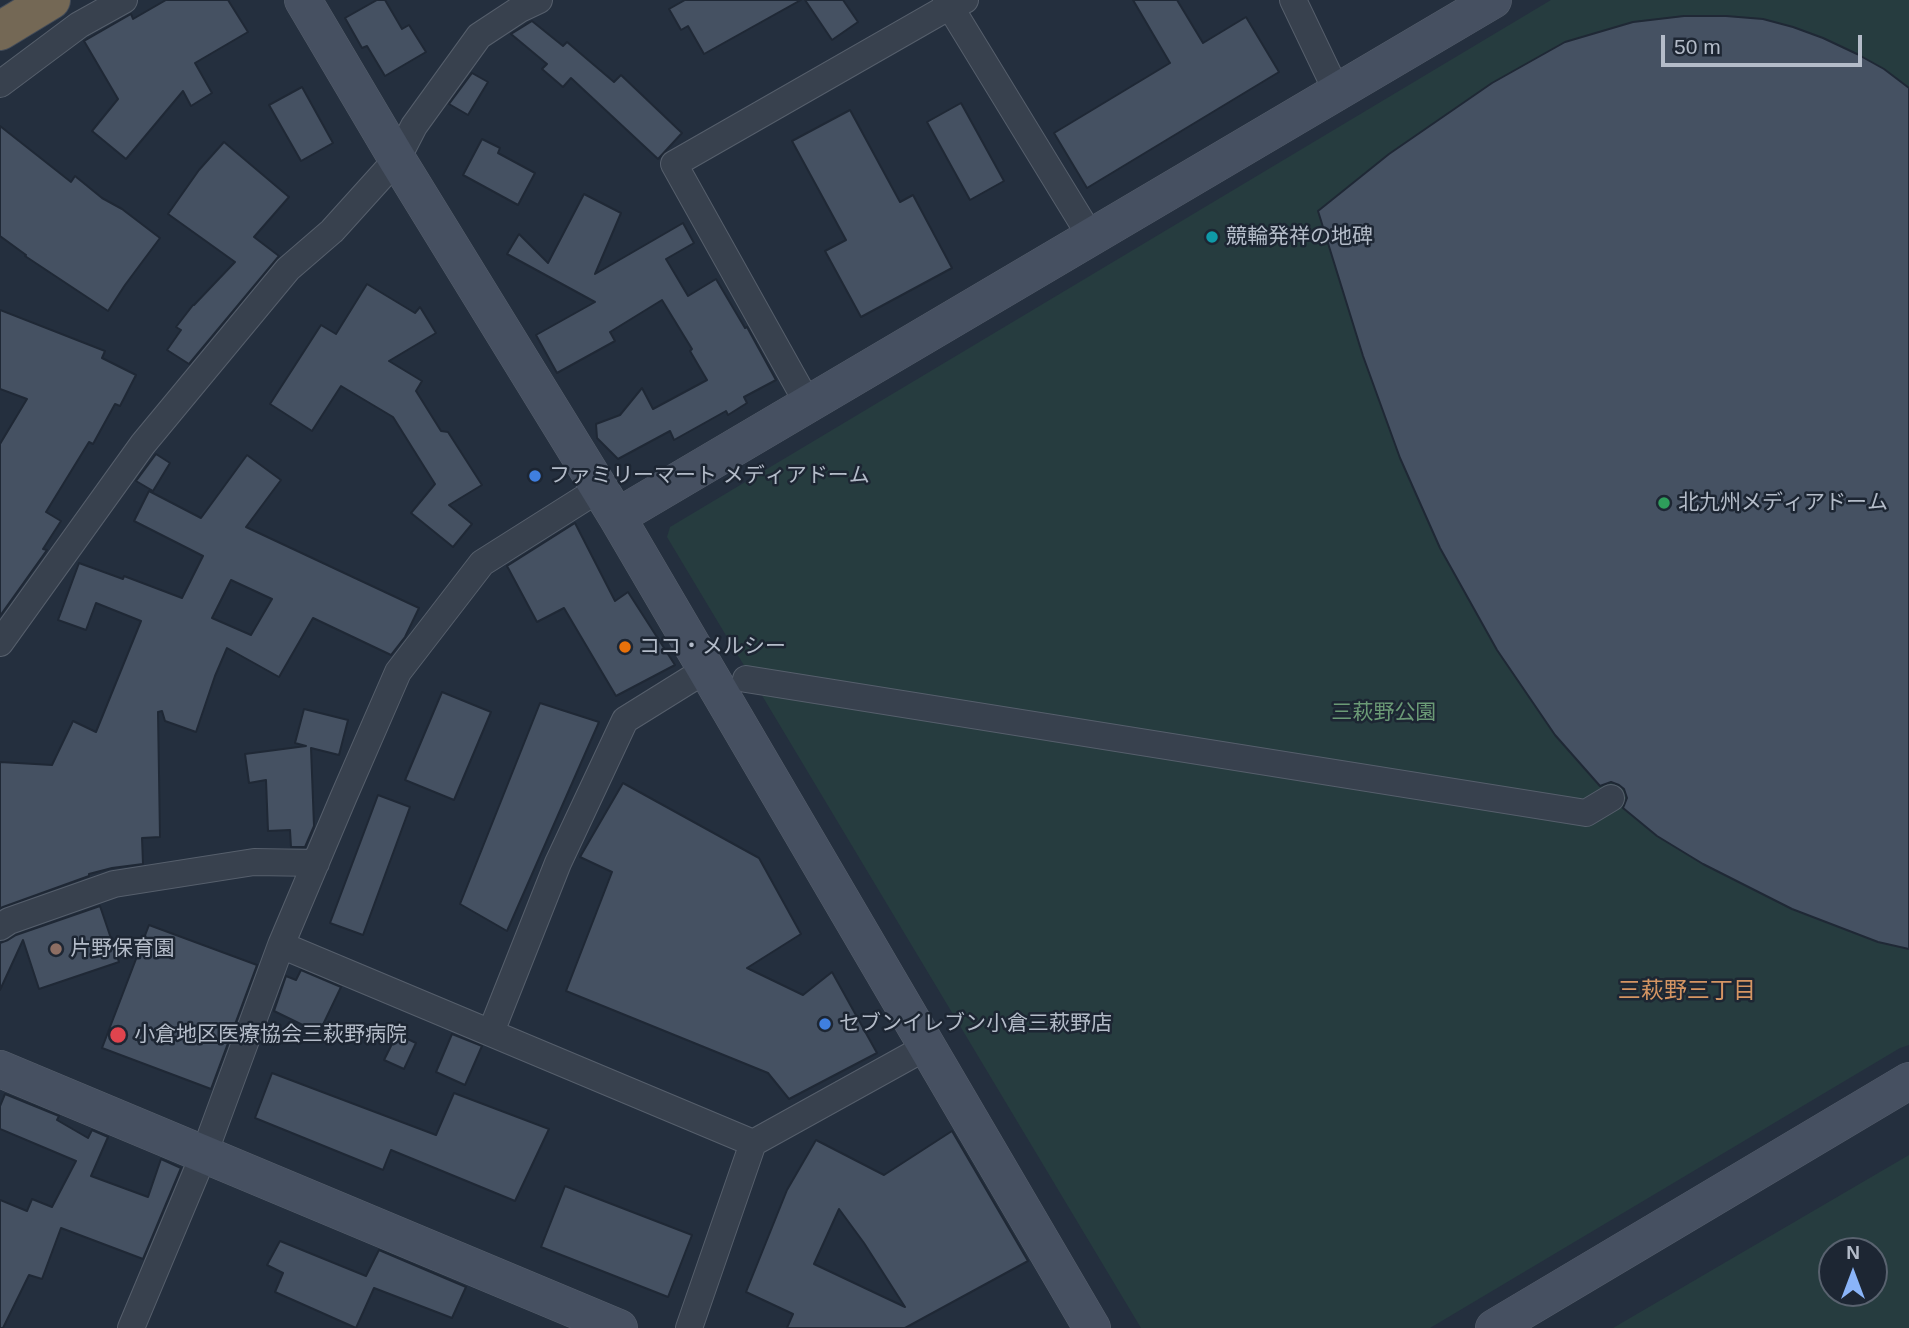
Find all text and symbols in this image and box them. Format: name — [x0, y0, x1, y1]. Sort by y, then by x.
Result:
scale bar — [1664, 21, 1865, 65]
text: 50 m — [1674, 35, 1721, 58]
place label: 競輪発祥の地碑 — [1226, 224, 1373, 250]
marker: 競輪発祥の地碑 — [1204, 229, 1220, 245]
place label: ファミリーマート メディアドーム — [549, 463, 870, 489]
marker: ファミリーマート メディアドーム — [527, 468, 543, 484]
place label: 北九州メディアドーム — [1678, 490, 1888, 516]
marker: 北九州メディアドーム — [1656, 495, 1672, 511]
place label: ココ・メルシー — [639, 634, 786, 660]
marker: ココ・メルシー — [617, 639, 633, 655]
park label: 三萩野公園 — [1332, 700, 1436, 726]
place label: 片野保育園 — [70, 936, 175, 962]
marker: 片野保育園 — [48, 941, 64, 957]
district label: 三萩野三丁目 — [1618, 978, 1756, 1006]
place label: セブンイレブン小倉三萩野店 — [839, 1011, 1112, 1037]
marker: セブンイレブン小倉三萩野店 — [817, 1016, 833, 1032]
place label: 小倉地区医療協会三萩野病院 — [134, 1022, 407, 1048]
marker: 小倉地区医療協会三萩野病院 — [108, 1025, 128, 1045]
north arrow — [1818, 1237, 1888, 1307]
text: N — [1846, 1242, 1860, 1263]

